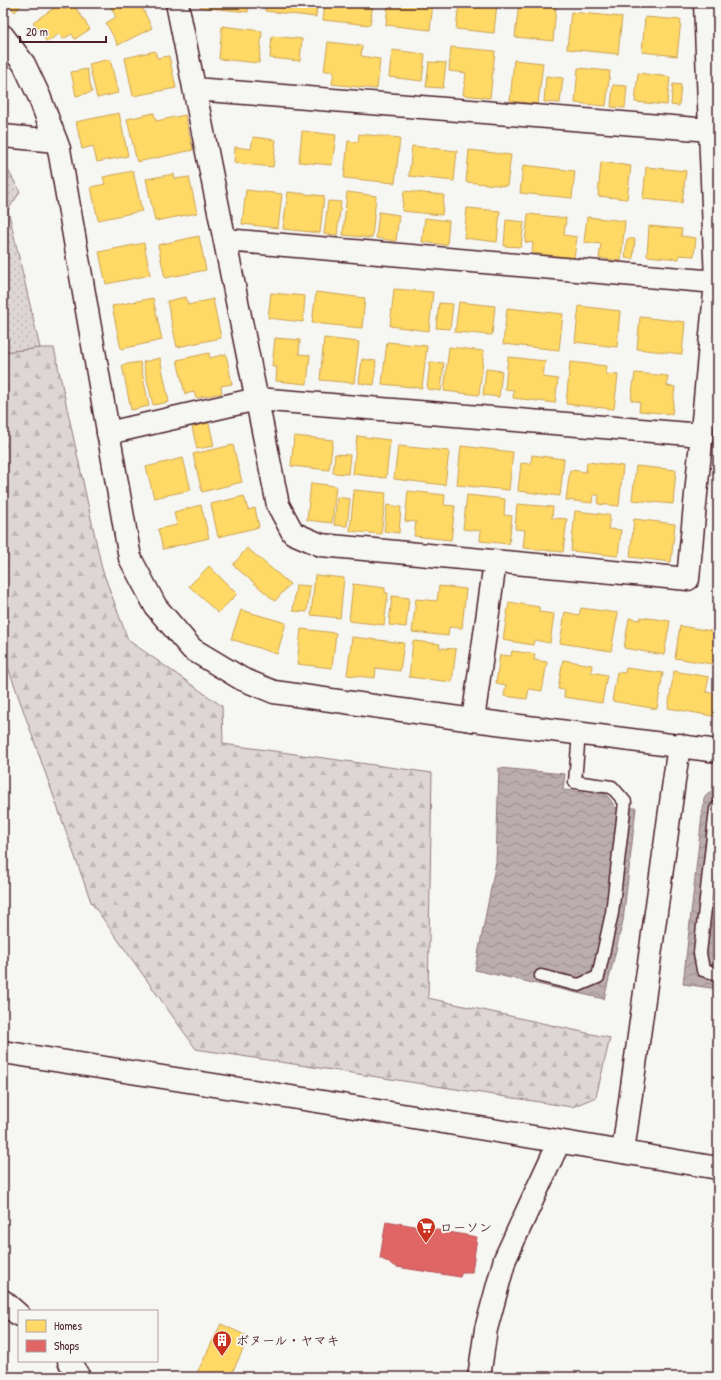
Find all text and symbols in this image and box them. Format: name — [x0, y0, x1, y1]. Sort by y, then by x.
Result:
scale bar — [20, 18, 106, 44]
text: 20 m — [26, 23, 48, 40]
supermarket icon: ローソン — [415, 1216, 437, 1244]
place label: ローソン — [440, 1218, 492, 1236]
legend — [18, 1310, 158, 1362]
text: Homes — [54, 1317, 82, 1334]
building icon: ボヌール・ヤマキ — [211, 1329, 233, 1357]
place label: ボヌール・ヤマキ — [236, 1331, 339, 1349]
text: Shops — [54, 1337, 80, 1354]

